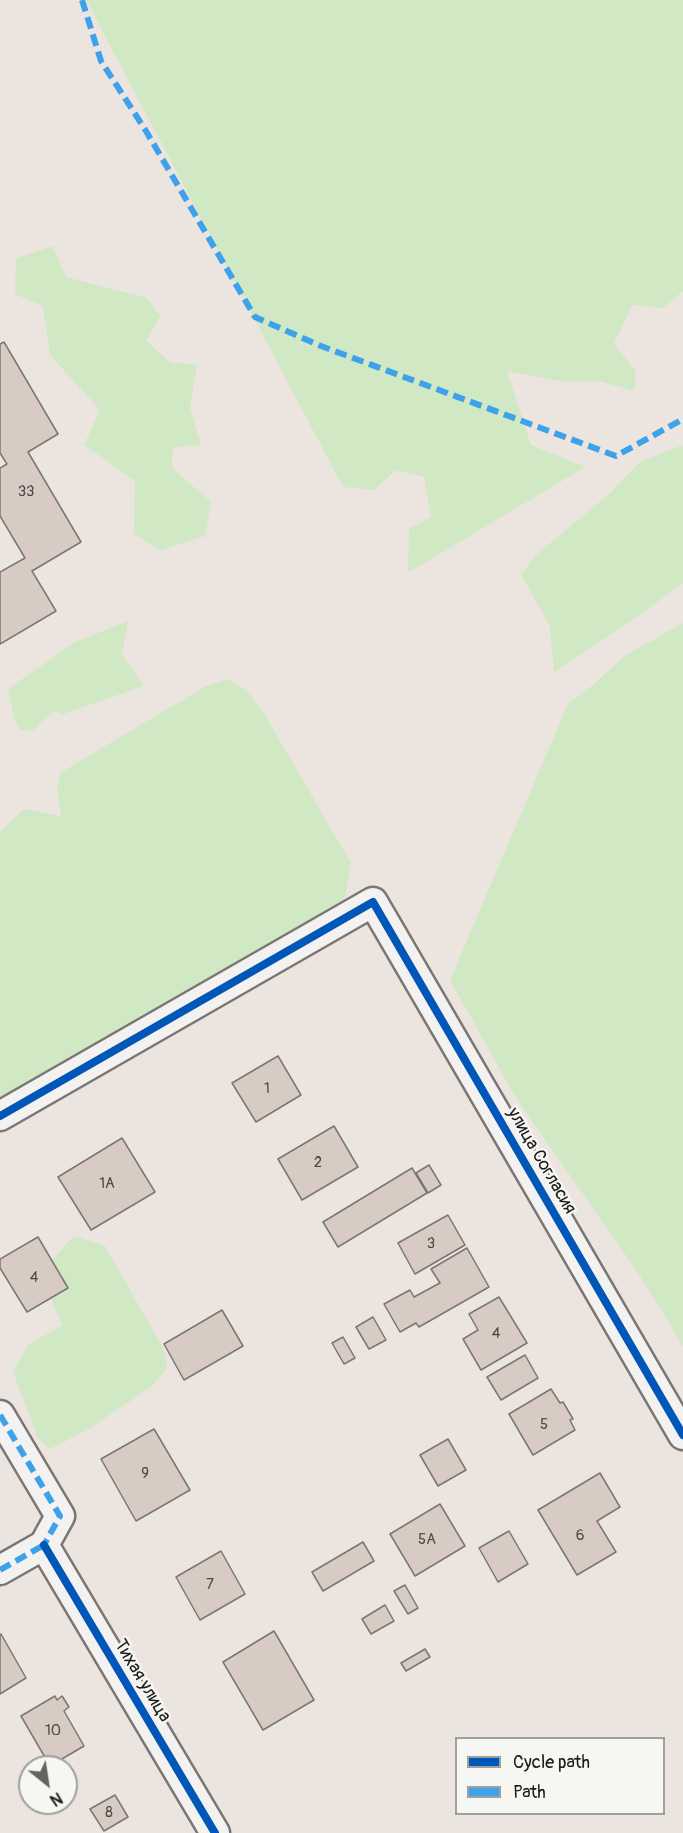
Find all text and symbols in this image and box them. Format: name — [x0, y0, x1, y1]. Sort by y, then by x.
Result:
house number: 33 — [18, 483, 34, 501]
house number: 1 — [264, 1080, 270, 1098]
street label: улица Согласия — [502, 1104, 580, 1218]
house number: 2 — [314, 1154, 322, 1172]
house number: 1А — [99, 1175, 115, 1193]
house number: 3 — [427, 1235, 435, 1253]
house number: 4 — [30, 1269, 38, 1287]
house number: 4 — [492, 1325, 500, 1343]
house number: 5 — [540, 1416, 548, 1434]
house number: 9 — [141, 1465, 149, 1483]
house number: 6 — [576, 1527, 584, 1545]
house number: 5А — [418, 1531, 436, 1549]
house number: 7 — [206, 1576, 214, 1594]
street label: Тихая улица — [109, 1636, 175, 1726]
house number: 10 — [45, 1722, 61, 1740]
legend — [455, 1737, 665, 1815]
text: Cycle path — [513, 1751, 590, 1774]
north arrow — [18, 1755, 78, 1815]
text: Path — [513, 1781, 546, 1804]
text: N — [46, 1787, 66, 1810]
house number: 8 — [105, 1804, 113, 1822]

